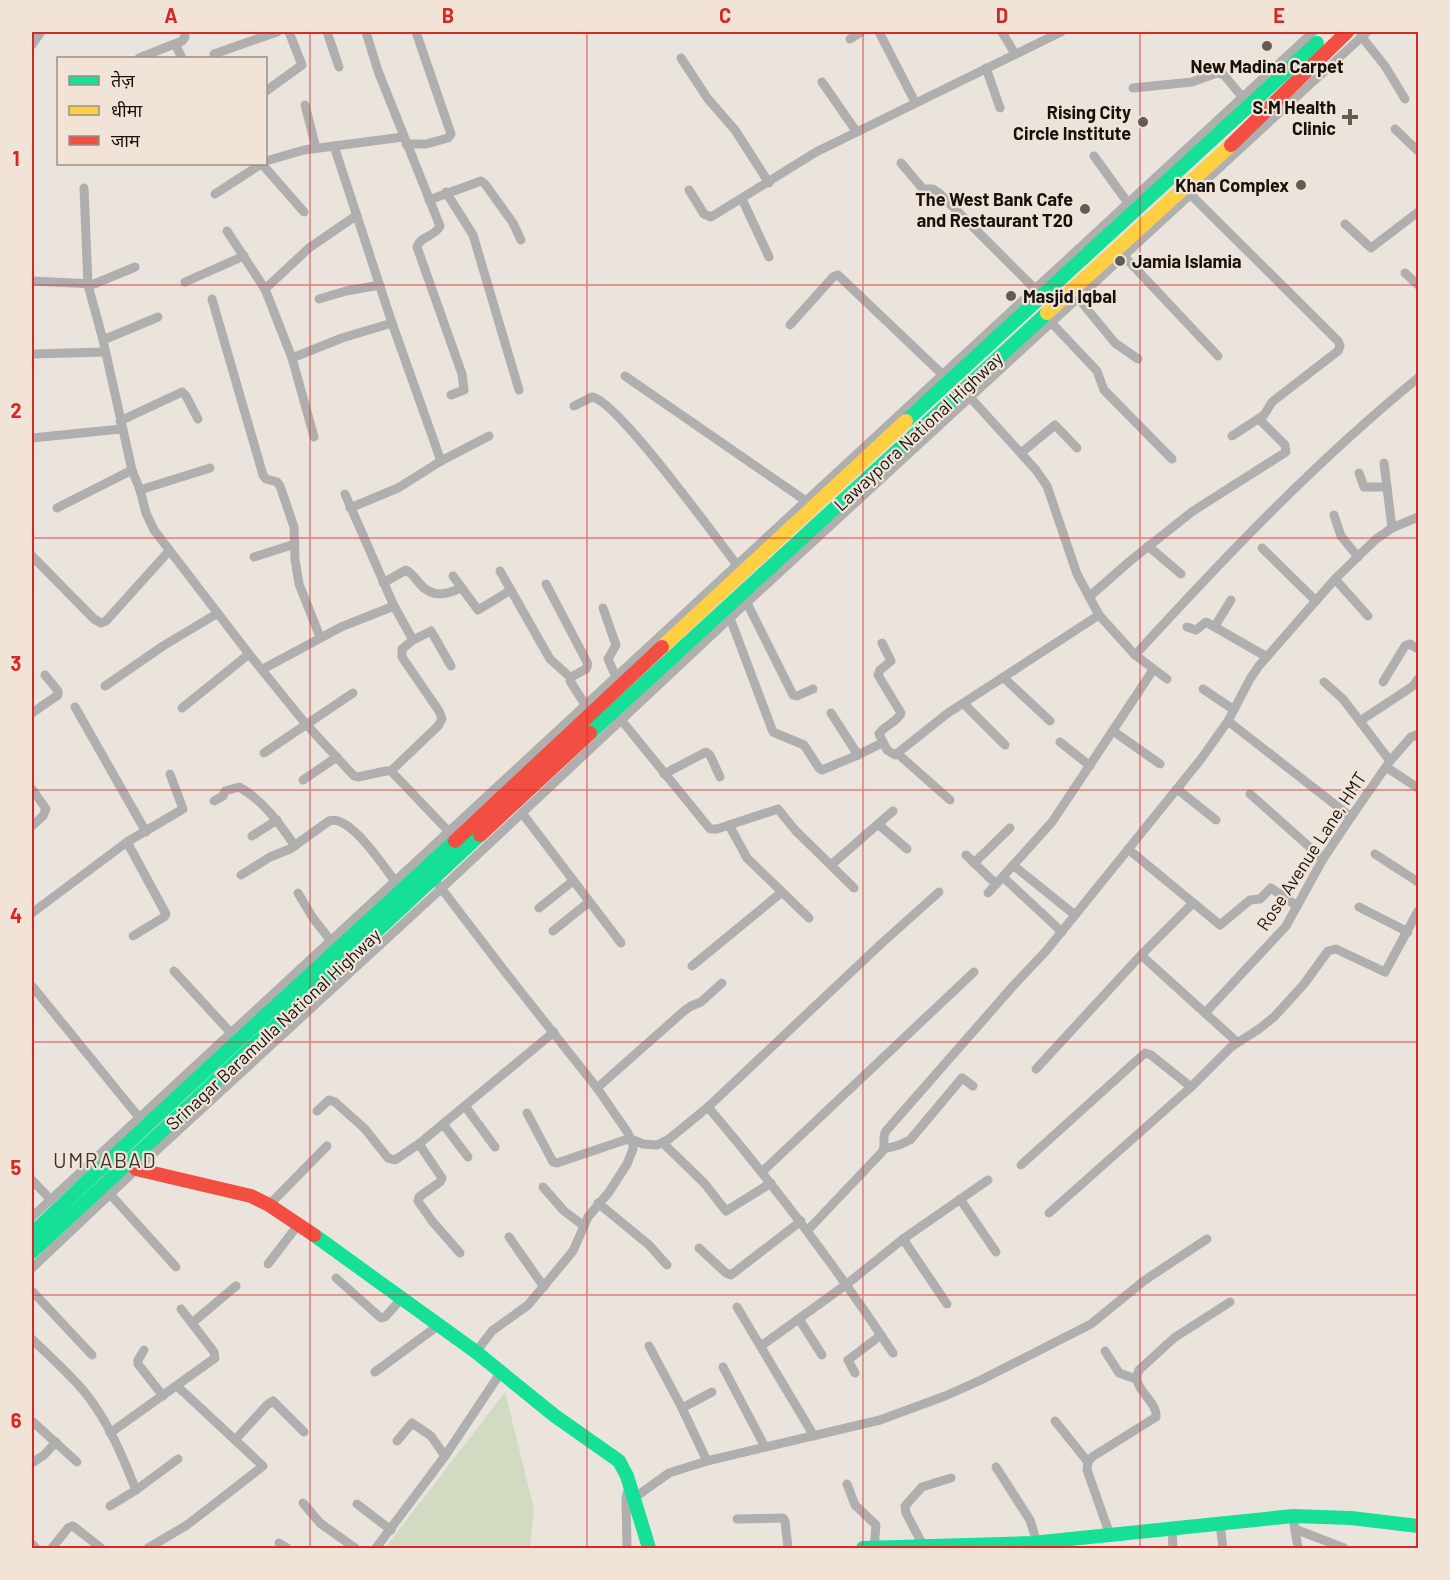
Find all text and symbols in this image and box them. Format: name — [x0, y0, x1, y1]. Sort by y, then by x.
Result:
text: A — [164, 3, 178, 27]
text: B — [442, 3, 454, 27]
text: C — [719, 3, 731, 27]
text: D — [996, 3, 1008, 27]
text: E — [1273, 3, 1285, 27]
marker: New Madina Carpet — [1260, 39, 1274, 53]
place label: New Madina Carpet — [1191, 55, 1344, 77]
legend — [57, 57, 267, 165]
text: तेज़ — [111, 69, 135, 91]
place label: S.M Health Clinic — [1252, 96, 1336, 139]
text: धीमा — [111, 99, 142, 121]
place label: Rising City Circle Institute — [1013, 101, 1131, 144]
marker: S.M Health Clinic — [1341, 108, 1359, 126]
marker: Rising City Circle Institute — [1136, 115, 1150, 129]
text: जाम — [111, 129, 141, 151]
text: 1 — [12, 146, 20, 170]
place label: Khan Complex — [1175, 174, 1289, 196]
marker: Khan Complex — [1294, 178, 1308, 192]
place label: The West Bank Cafe and Restaurant T20 — [915, 188, 1073, 231]
marker: The West Bank Cafe and Restaurant T20 — [1078, 202, 1092, 216]
place label: Jamia Islamia — [1132, 250, 1242, 272]
marker: Jamia Islamia — [1113, 254, 1127, 268]
place label: Masjid Iqbal — [1023, 285, 1116, 307]
marker: Masjid Iqbal — [1004, 289, 1018, 303]
street label: Lawaypora National Highway — [829, 347, 1007, 515]
text: 2 — [10, 398, 22, 422]
text: 3 — [11, 651, 21, 675]
street label: Rose Avenue Lane, HMT — [1251, 767, 1371, 935]
text: 4 — [10, 903, 22, 927]
street label: Srinagar Baramulla National Highway — [161, 923, 385, 1135]
district label: UMRABAD — [53, 1147, 157, 1172]
text: 5 — [11, 1155, 22, 1179]
text: 6 — [11, 1408, 22, 1432]

